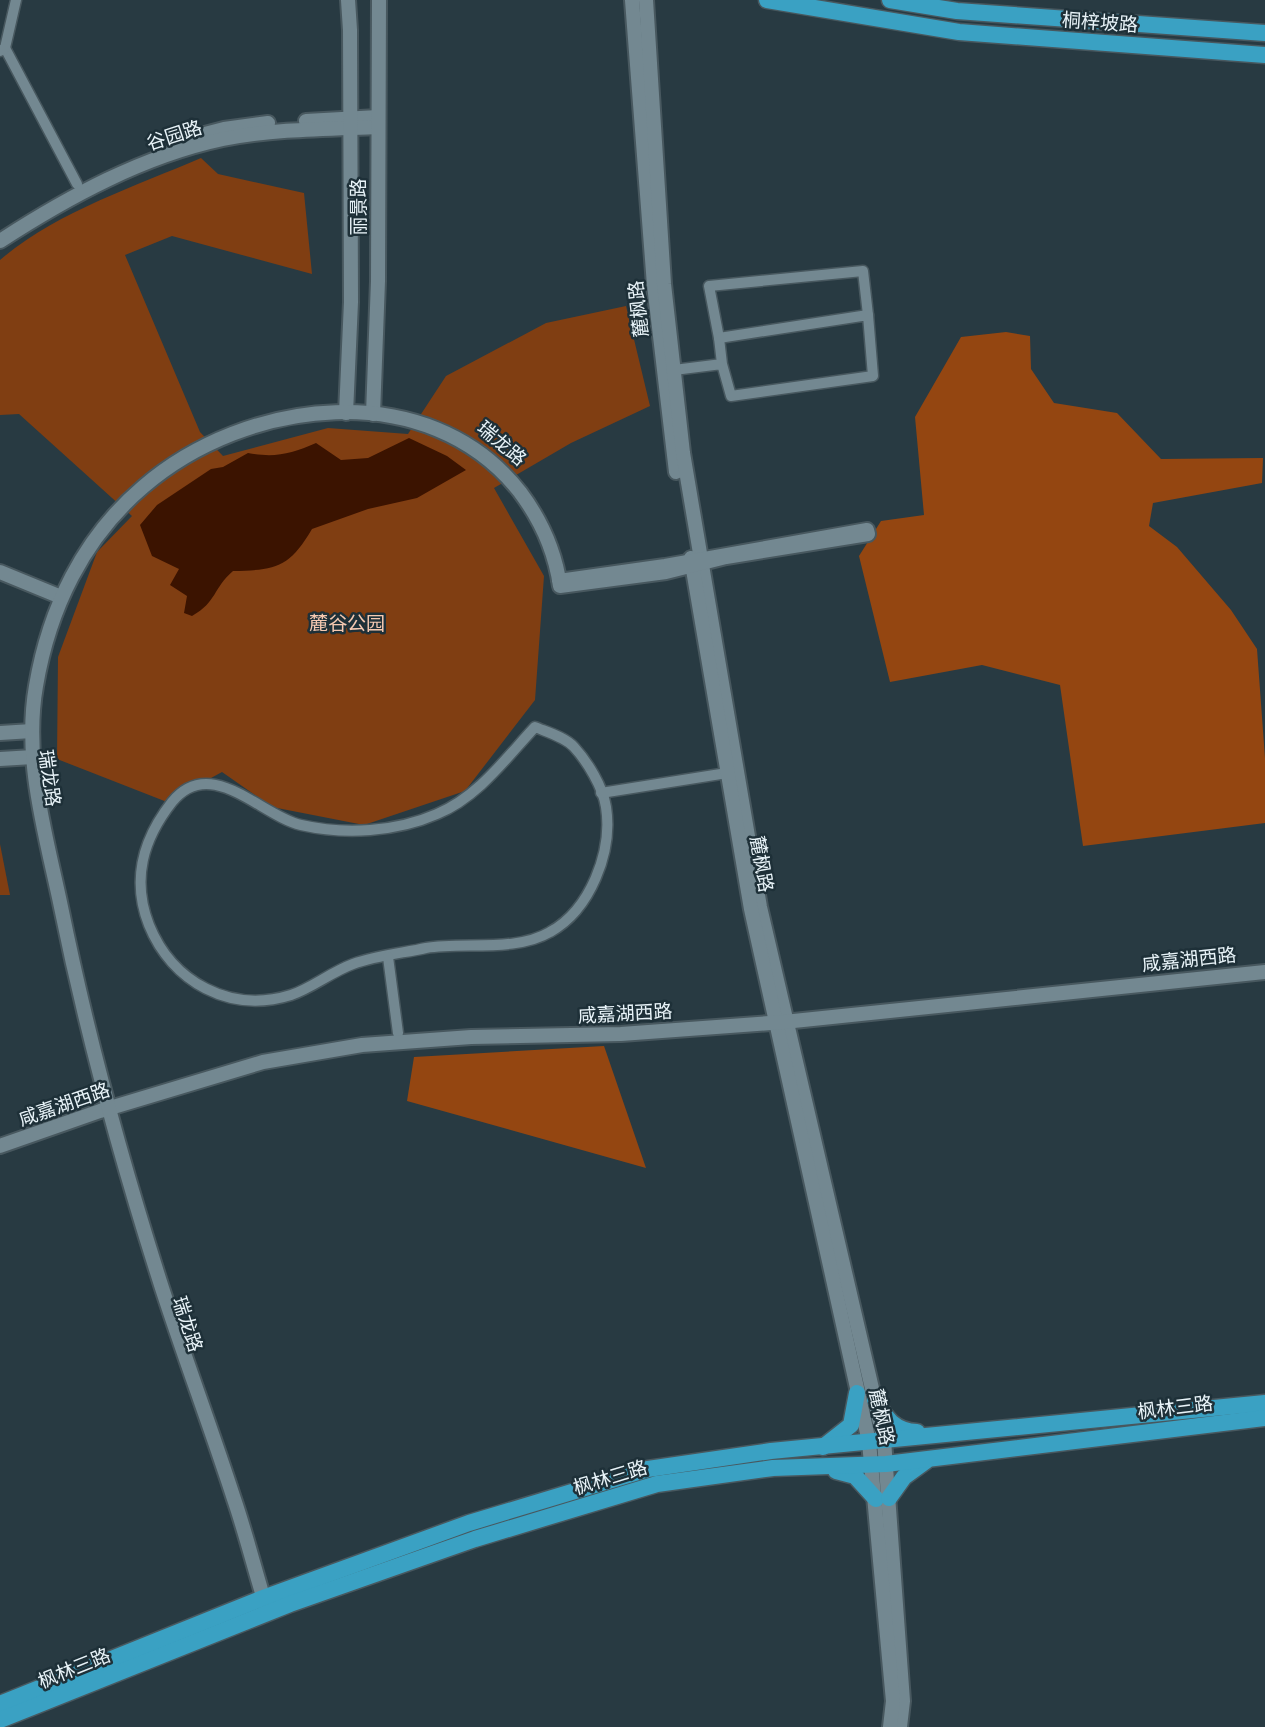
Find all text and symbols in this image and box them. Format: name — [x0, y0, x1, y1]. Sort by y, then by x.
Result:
street label: 桐梓坡路 — [1061, 6, 1139, 38]
street label: 谷园路 — [143, 114, 205, 156]
street label: 丽景路 — [345, 178, 371, 236]
street label: 麓枫路 — [622, 279, 654, 339]
street label: 瑞龙路 — [472, 415, 532, 471]
park label: 麓谷公园 — [309, 610, 385, 636]
street label: 瑞龙路 — [33, 748, 67, 808]
street label: 麓枫路 — [744, 834, 780, 894]
street label: 咸嘉湖西路 — [1140, 941, 1238, 977]
street label: 咸嘉湖西路 — [577, 998, 673, 1028]
street label: 咸嘉湖西路 — [15, 1076, 113, 1132]
street label: 瑞龙路 — [167, 1293, 209, 1355]
street label: 麓枫路 — [863, 1386, 901, 1448]
street label: 枫林三路 — [1136, 1389, 1214, 1425]
street label: 枫林三路 — [570, 1453, 650, 1501]
street label: 枫林三路 — [34, 1642, 114, 1694]

